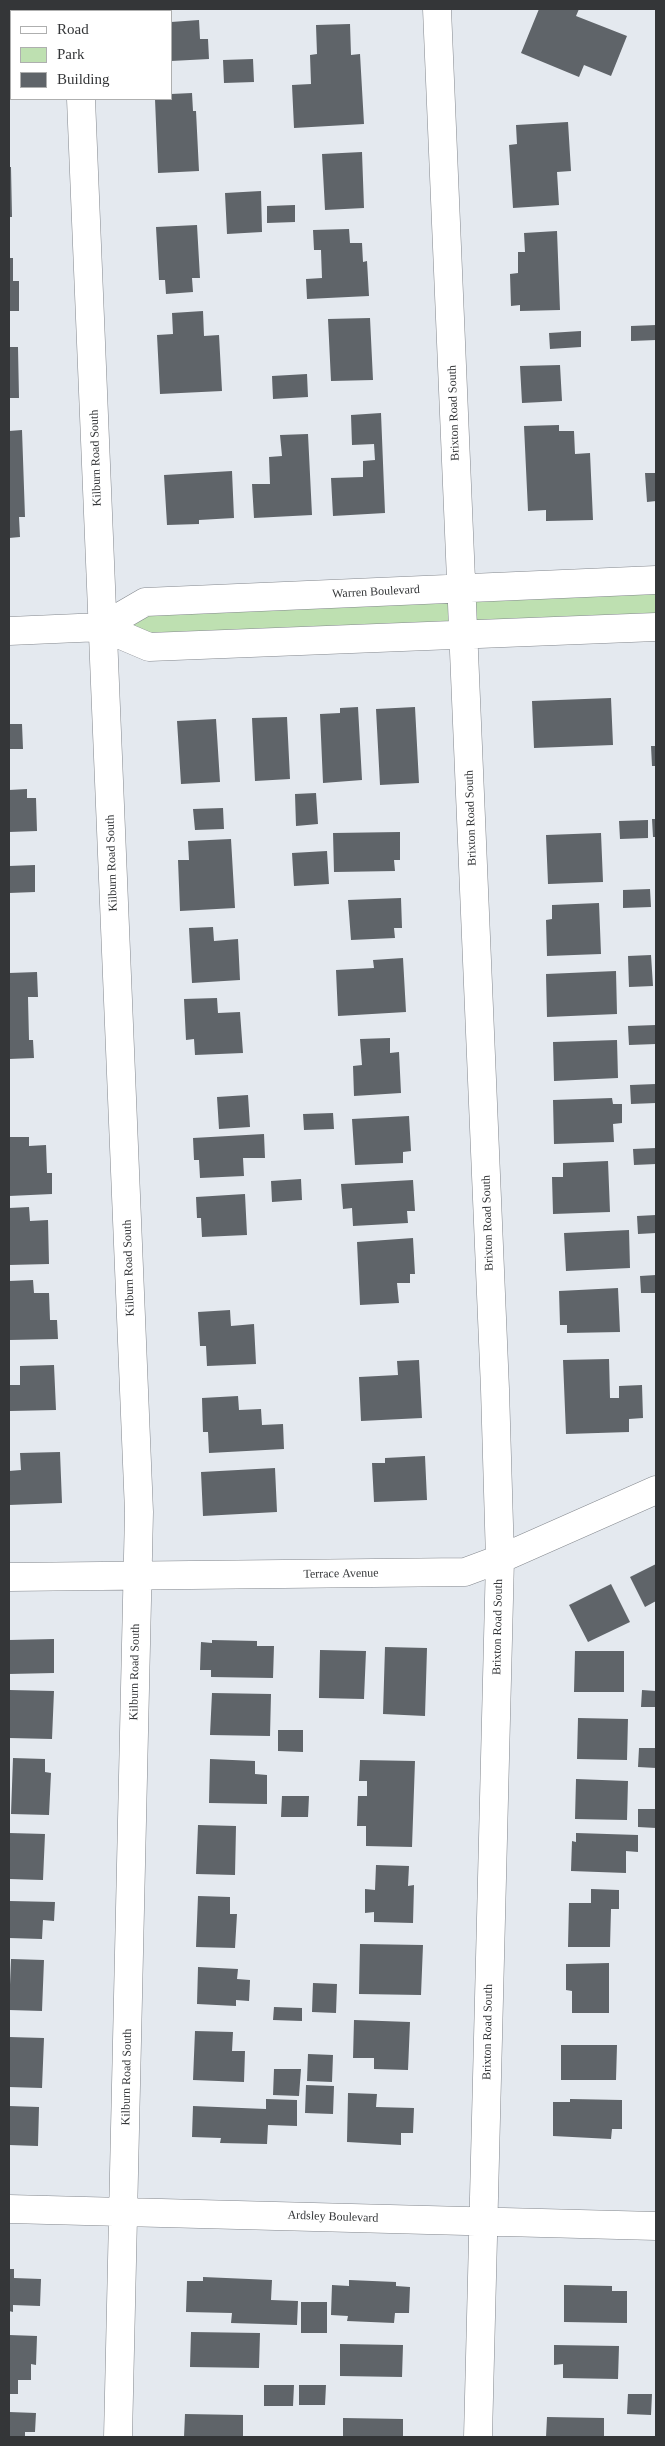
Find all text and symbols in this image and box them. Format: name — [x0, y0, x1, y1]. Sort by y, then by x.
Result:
legend — [10, 10, 172, 100]
text: Road — [57, 21, 89, 37]
text: Park — [57, 46, 85, 62]
text: Building — [57, 71, 110, 87]
street label: Brixton Road South — [445, 365, 463, 461]
street label: Kilburn Road South — [87, 409, 105, 507]
street label: Warren Boulevard — [332, 583, 420, 601]
street label: Brixton Road South — [462, 770, 480, 866]
street label: Kilburn Road South — [103, 814, 121, 912]
street label: Brixton Road South — [479, 1175, 497, 1271]
street label: Kilburn Road South — [120, 1219, 138, 1317]
street label: Terrace Avenue — [303, 1566, 379, 1582]
street label: Brixton Road South — [490, 1579, 506, 1675]
street label: Kilburn Road South — [127, 1624, 143, 1720]
street label: Brixton Road South — [480, 1984, 496, 2080]
street label: Kilburn Road South — [119, 2029, 135, 2125]
street label: Ardsley Boulevard — [287, 2208, 379, 2226]

